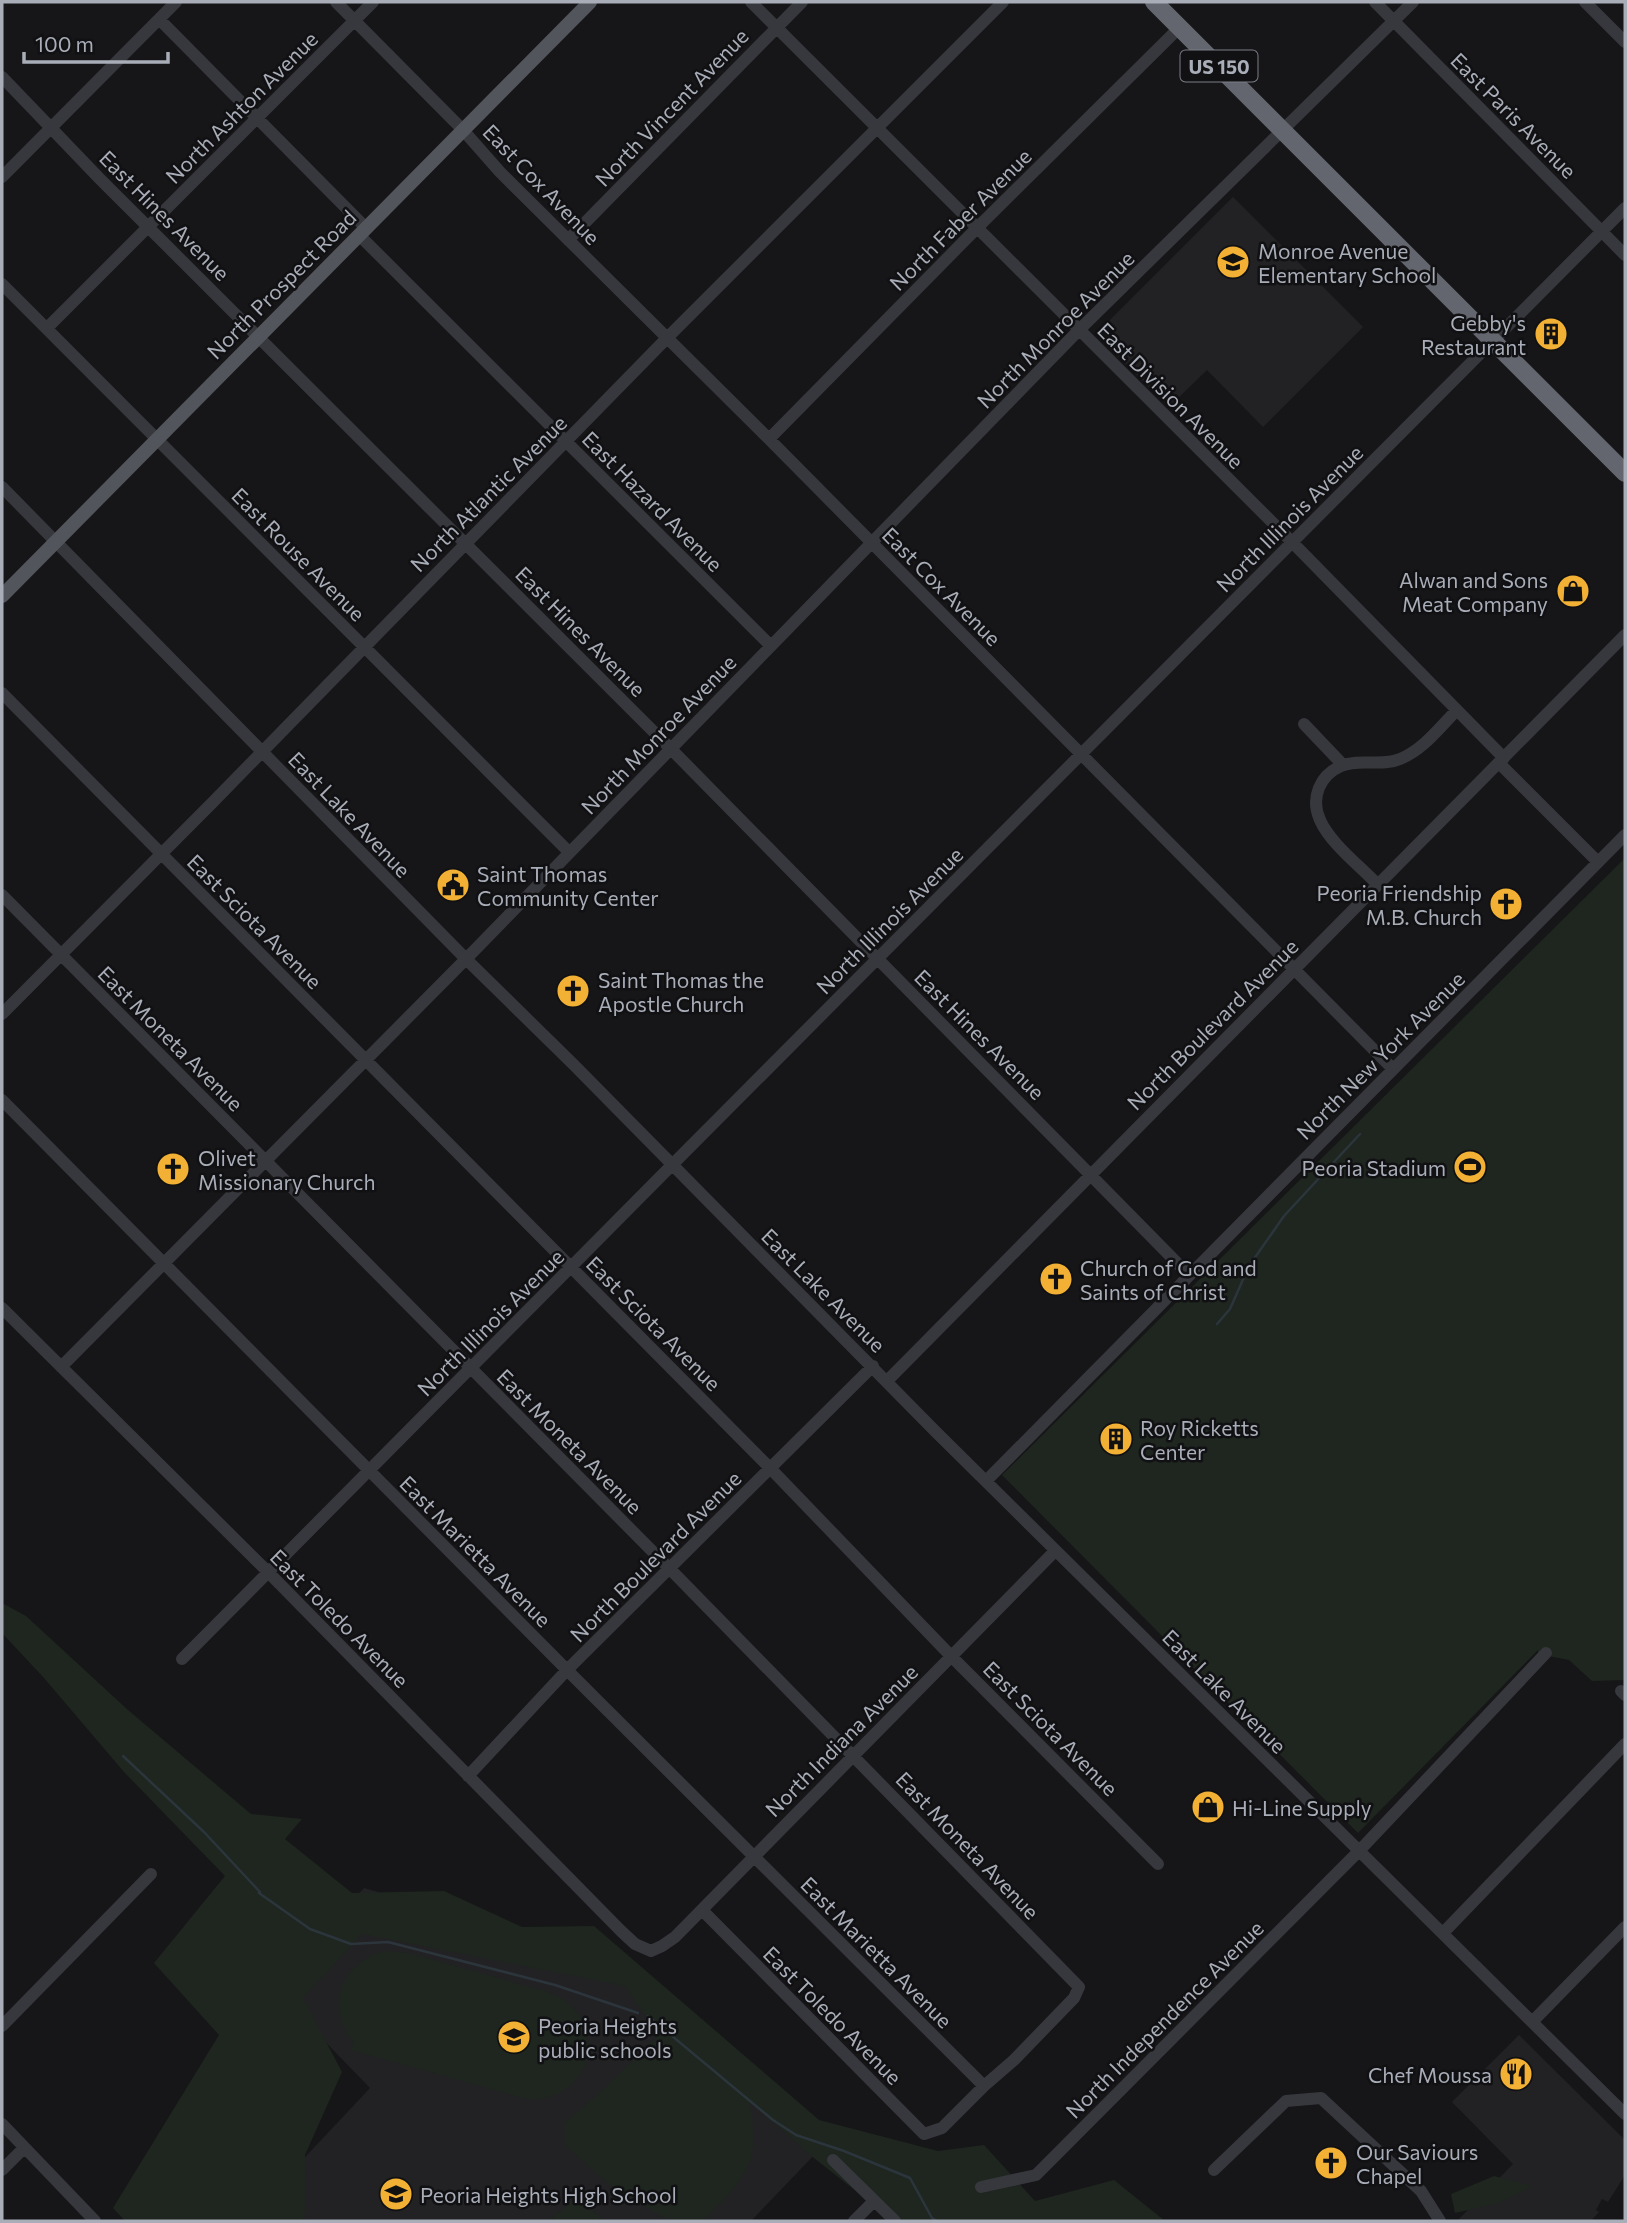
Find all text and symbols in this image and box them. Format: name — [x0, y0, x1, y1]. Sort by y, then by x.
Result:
scale bar — [24, 21, 168, 65]
street label: North Vincent Avenue — [589, 23, 753, 191]
street label: North Ashton Avenue — [160, 26, 322, 188]
text: 100 m — [35, 31, 94, 56]
street label: East Paris Avenue — [1446, 47, 1582, 183]
road number: US 150 — [1180, 50, 1258, 82]
street label: East Cox Avenue — [478, 119, 606, 249]
street label: North Faber Avenue — [884, 143, 1036, 295]
street label: East Hines Avenue — [95, 145, 235, 285]
street label: North Prospect Road — [201, 204, 361, 364]
place label: Monroe Avenue Elementary School — [1258, 238, 1436, 287]
school or university icon: Monroe Avenue Elementary School — [1214, 243, 1252, 281]
street label: North Monroe Avenue — [971, 245, 1139, 413]
place label: Gebby's Restaurant — [1421, 310, 1526, 359]
building icon: Gebby's Restaurant — [1532, 315, 1570, 353]
street label: East Division Avenue — [1093, 317, 1249, 473]
street label: North Atlantic Avenue — [405, 410, 571, 576]
street label: East Hazard Avenue — [578, 426, 728, 576]
street label: North Illinois Avenue — [1211, 440, 1367, 596]
street label: East Rouse Avenue — [227, 482, 371, 626]
street label: East Cox Avenue — [878, 522, 1006, 650]
street label: East Hines Avenue — [511, 561, 651, 701]
place label: Alwan and Sons Meat Company — [1399, 567, 1548, 616]
shop icon: Alwan and Sons Meat Company — [1554, 572, 1592, 610]
street label: North Monroe Avenue — [575, 649, 741, 819]
street label: East Lake Avenue — [284, 746, 416, 882]
street label: North Illinois Avenue — [811, 842, 967, 998]
street label: East Sciota Avenue — [183, 849, 327, 993]
place label: Saint Thomas Community Center — [477, 861, 659, 910]
public building icon: Saint Thomas Community Center — [434, 866, 472, 904]
place label: Peoria Friendship M.B. Church — [1317, 880, 1482, 929]
church icon: Peoria Friendship M.B. Church — [1487, 885, 1525, 923]
street label: North Boulevard Avenue — [1121, 933, 1303, 1115]
street label: East Moneta Avenue — [93, 960, 249, 1116]
street label: East Hines Avenue — [910, 964, 1050, 1104]
street label: North New York Avenue — [1291, 966, 1469, 1144]
place label: Saint Thomas the Apostle Church — [598, 967, 764, 1016]
church icon: Saint Thomas the Apostle Church — [554, 972, 592, 1010]
place label: Olivet Missionary Church — [198, 1145, 375, 1194]
sports icon: Peoria Stadium — [1451, 1148, 1489, 1186]
church icon: Olivet Missionary Church — [154, 1150, 192, 1188]
place label: Peoria Stadium — [1301, 1155, 1446, 1180]
street label: East Lake Avenue — [757, 1223, 891, 1357]
street label: North Illinois Avenue — [412, 1244, 568, 1400]
street label: East Sciota Avenue — [582, 1251, 726, 1395]
place label: Church of God and Saints of Christ — [1080, 1255, 1257, 1304]
church icon: Church of God and Saints of Christ — [1037, 1260, 1075, 1298]
street label: East Moneta Avenue — [492, 1363, 648, 1519]
place label: Roy Ricketts Center — [1140, 1415, 1259, 1464]
building icon: Roy Ricketts Center — [1097, 1420, 1135, 1458]
street label: North Boulevard Avenue — [564, 1465, 746, 1647]
street label: East Marietta Avenue — [395, 1470, 557, 1632]
street label: East Toledo Avenue — [266, 1544, 414, 1692]
street label: East Lake Avenue — [1158, 1624, 1292, 1758]
street label: East Sciota Avenue — [979, 1656, 1123, 1800]
street label: North Indiana Avenue — [760, 1659, 922, 1821]
street label: East Moneta Avenue — [891, 1766, 1045, 1924]
shop icon: Hi-Line Supply — [1189, 1788, 1227, 1826]
place label: Hi-Line Supply — [1232, 1795, 1372, 1820]
street label: East Marietta Avenue — [796, 1871, 958, 2033]
street label: North Independence Avenue — [1060, 1915, 1268, 2123]
street label: East Toledo Avenue — [759, 1941, 907, 2089]
place label: Peoria Heights public schools — [538, 2013, 677, 2062]
school or university icon: Peoria Heights public schools — [495, 2018, 533, 2056]
restaurant icon: Chef Moussa — [1497, 2055, 1535, 2093]
place label: Chef Moussa — [1368, 2062, 1492, 2087]
place label: Our Saviours Chapel — [1356, 2139, 1478, 2188]
church icon: Our Saviours Chapel — [1312, 2144, 1350, 2182]
school or university icon: Peoria Heights High School — [377, 2175, 415, 2213]
place label: Peoria Heights High School — [420, 2182, 677, 2207]

